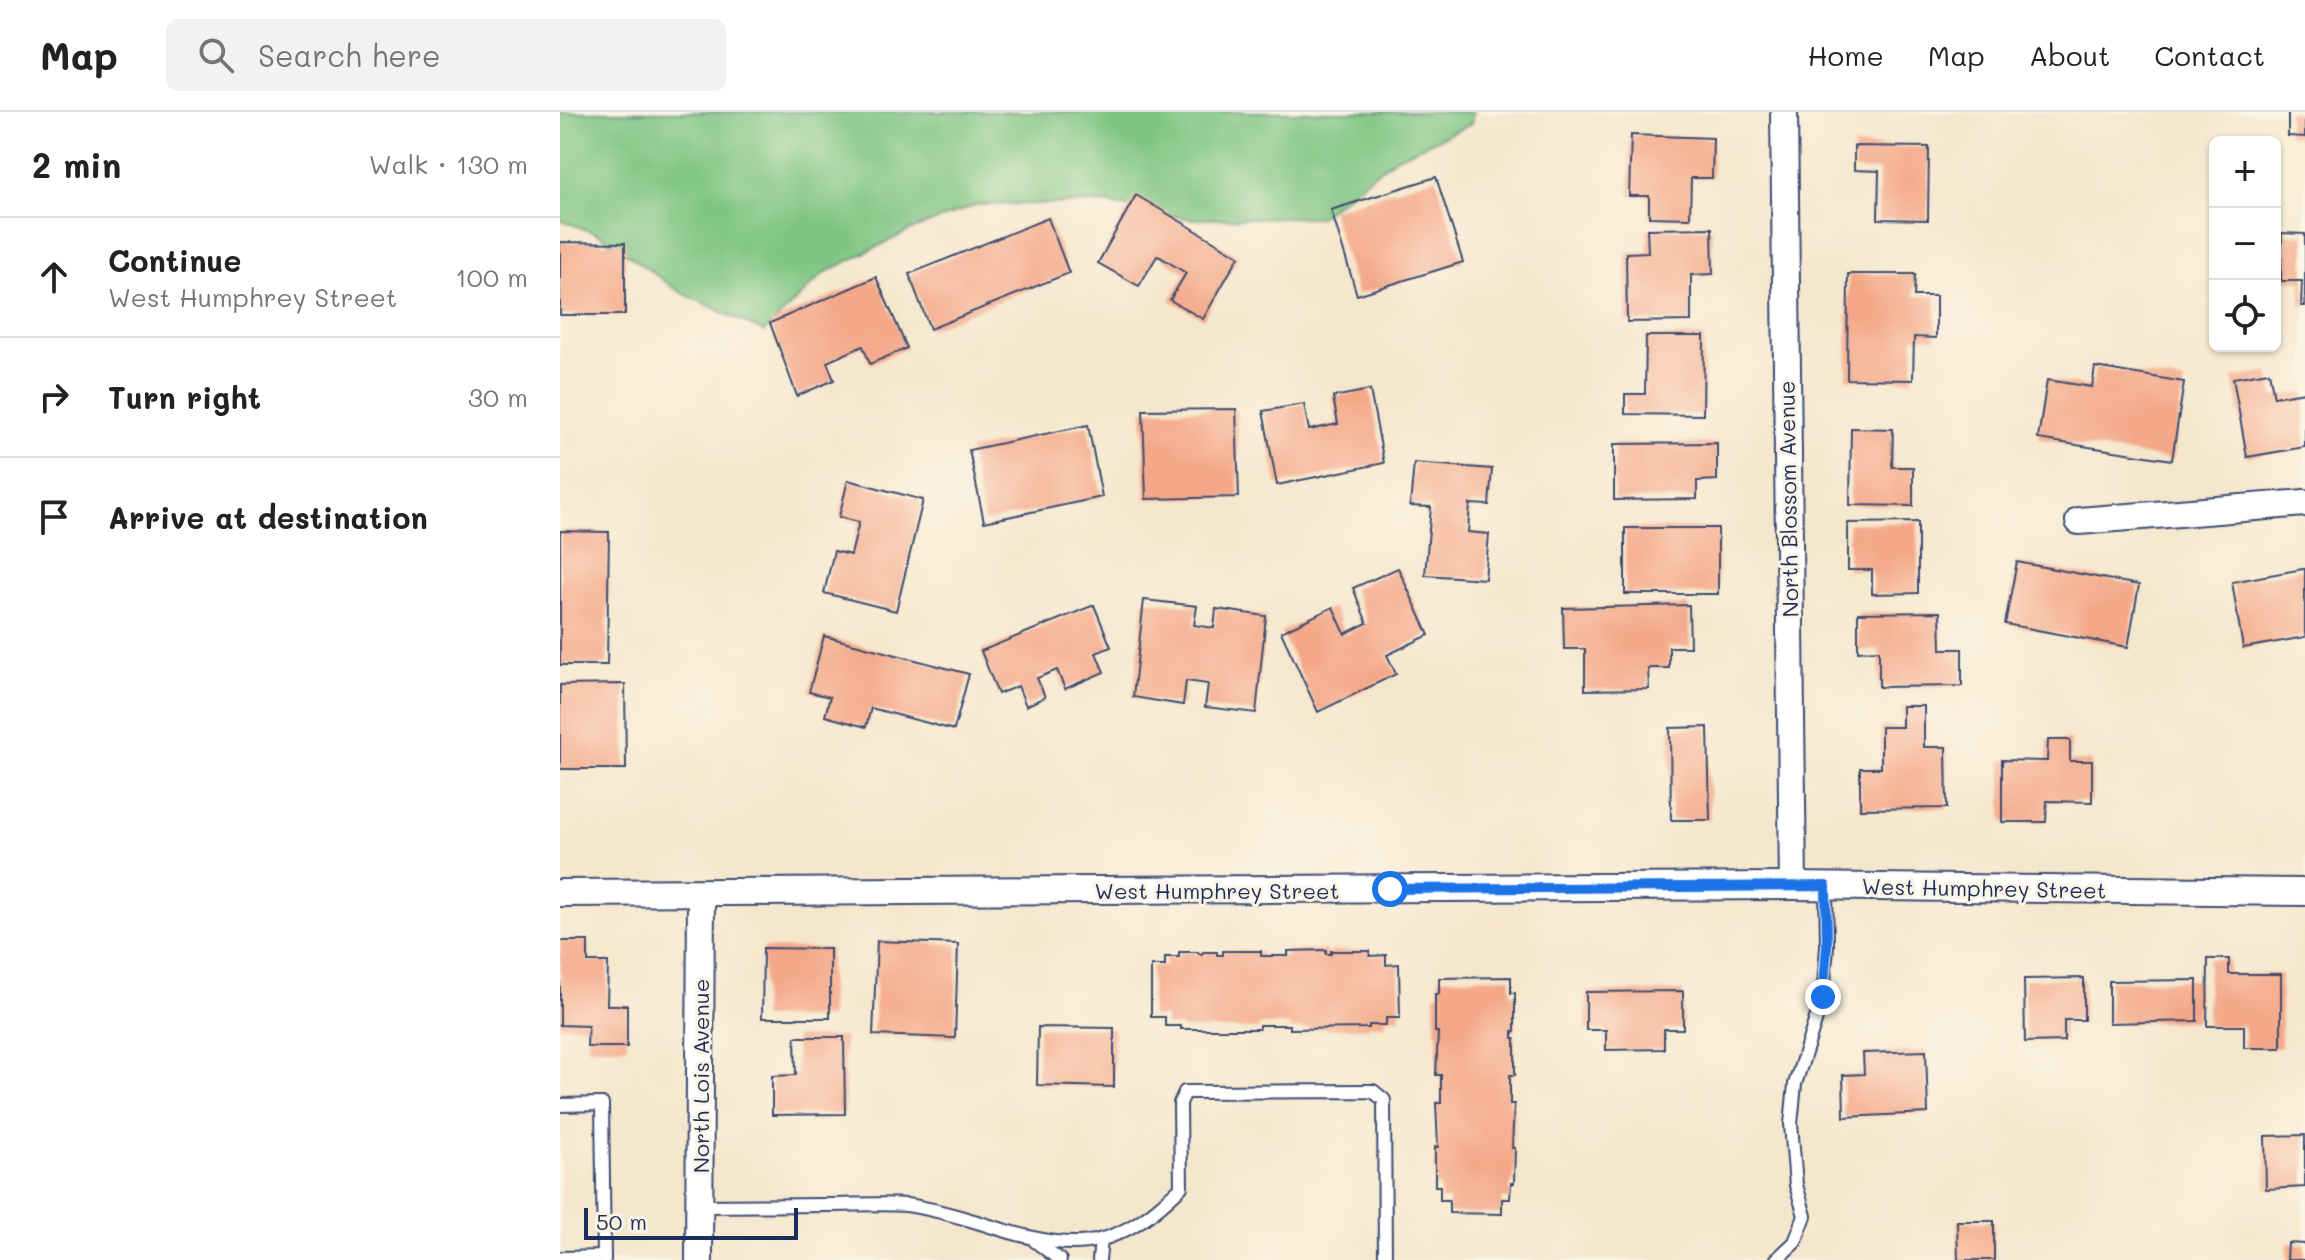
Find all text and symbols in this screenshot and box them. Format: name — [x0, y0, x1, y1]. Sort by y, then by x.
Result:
search box — [166, 19, 726, 91]
text: Map — [40, 30, 118, 80]
icon: search — [194, 33, 238, 77]
text: Search here — [258, 35, 441, 75]
text: Home — [1808, 37, 1884, 73]
text: Map — [1928, 37, 1985, 73]
text: About — [2029, 37, 2110, 73]
text: Contact — [2154, 37, 2265, 73]
map controls — [2209, 136, 2281, 352]
button: + — [2209, 136, 2281, 208]
text: 2 min — [32, 142, 121, 187]
text: Walk · 130 m — [369, 147, 528, 181]
button: − — [2209, 208, 2281, 280]
text: Continue — [108, 240, 241, 280]
icon: ahead — [32, 255, 76, 299]
text: 100 m — [455, 260, 528, 294]
text: West Humphrey Street — [108, 280, 397, 314]
button: locate — [2209, 280, 2281, 352]
icon: right — [32, 375, 76, 419]
text: Turn right — [108, 377, 261, 417]
text: 30 m — [468, 380, 528, 414]
street label: North Blossom Avenue — [1771, 380, 1805, 618]
icon: arrive — [32, 495, 76, 539]
text: Arrive at destination — [108, 497, 428, 537]
route start — [1372, 871, 1408, 907]
street label: West Humphrey Street — [1861, 871, 2107, 905]
street label: West Humphrey Street — [1095, 876, 1339, 905]
street label: North Lois Avenue — [686, 979, 715, 1173]
route end — [1805, 979, 1841, 1015]
scale bar — [584, 1204, 798, 1240]
text: 50 m — [596, 1207, 647, 1236]

